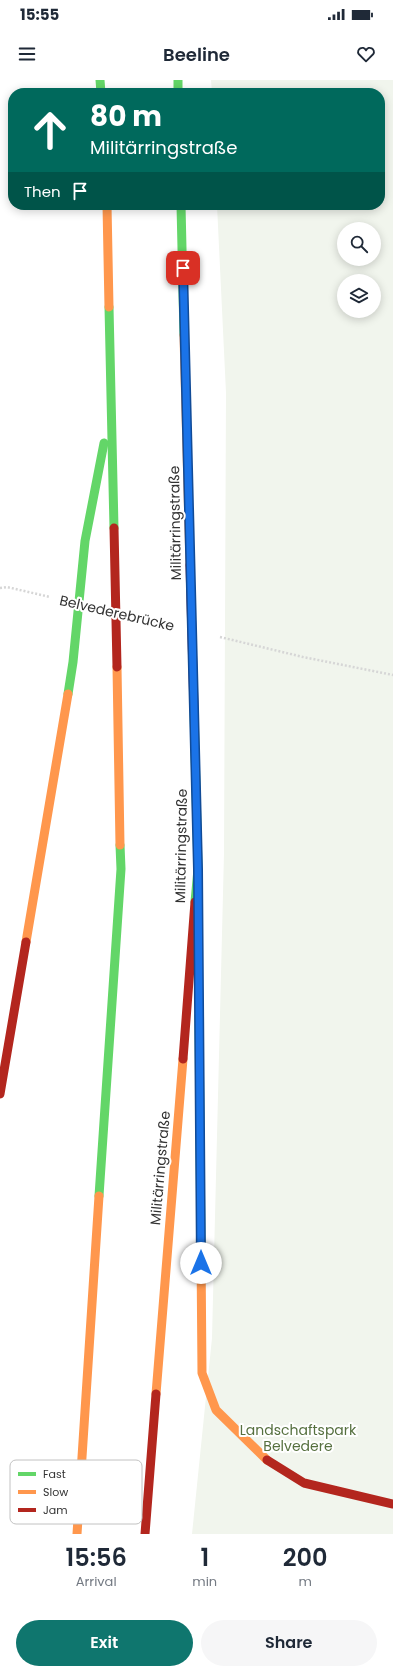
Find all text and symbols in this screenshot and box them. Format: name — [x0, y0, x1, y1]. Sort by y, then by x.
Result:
text: 15:55 — [20, 4, 59, 25]
text: Beeline — [163, 42, 230, 67]
icon: menu — [16, 43, 38, 65]
icon: heart — [355, 43, 377, 65]
text: 80 m — [90, 97, 162, 136]
icon: ahead — [24, 104, 76, 156]
text: Militärringstraße — [90, 135, 237, 160]
icon: arrive — [69, 180, 91, 202]
text: Then — [24, 181, 61, 202]
map controls — [337, 222, 381, 318]
button: search — [337, 222, 381, 266]
pin — [166, 251, 200, 285]
icon: arrive — [172, 257, 194, 279]
button: layers — [337, 274, 381, 318]
street label: Militärringstraße — [164, 465, 186, 580]
street label: Belvederebrücke — [58, 590, 177, 636]
street label: Militärringstraße — [170, 788, 192, 903]
street label: Militärringstraße — [145, 1110, 175, 1226]
position arrow — [180, 1242, 222, 1284]
park label: Landschaftspark Belvedere — [240, 1420, 357, 1456]
legend — [10, 1460, 142, 1524]
text: Fast — [43, 1466, 66, 1482]
text: Slow — [43, 1484, 68, 1500]
text: Jam — [43, 1502, 68, 1518]
text: 15:56 — [66, 1541, 127, 1574]
text: 1 — [200, 1541, 209, 1574]
text: 200 — [283, 1541, 328, 1574]
text: Arrival — [76, 1572, 117, 1591]
text: min — [192, 1572, 217, 1591]
text: m — [298, 1572, 312, 1591]
button: Exit — [16, 1620, 193, 1666]
button: Share — [201, 1620, 377, 1666]

